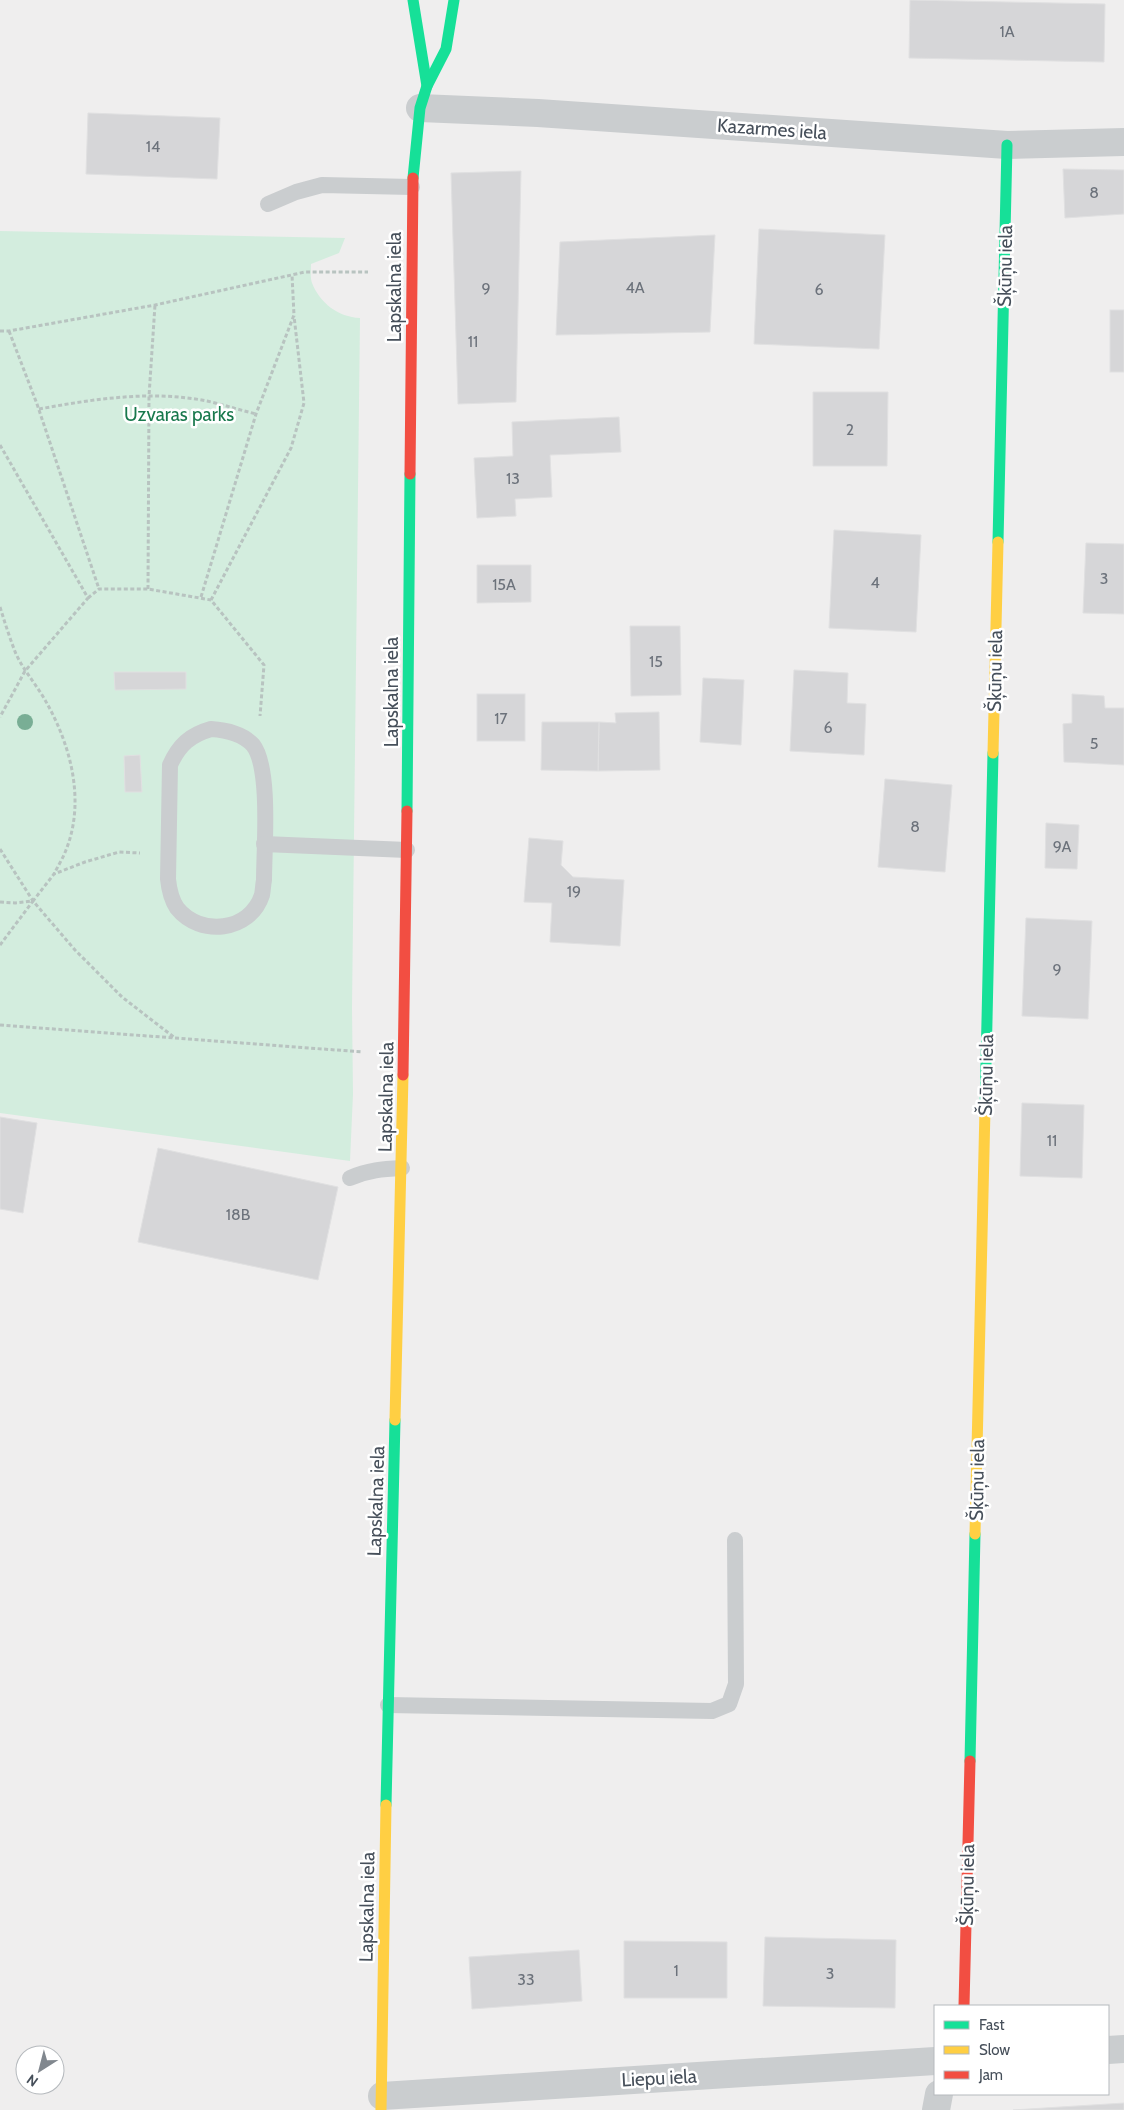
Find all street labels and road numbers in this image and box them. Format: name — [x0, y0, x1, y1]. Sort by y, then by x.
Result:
street label: Kazarmes iela — [716, 114, 828, 144]
street label: Šķūņu iela — [992, 225, 1018, 307]
street label: Lapskalna iela — [383, 232, 406, 342]
street label: Šķūņu iela — [982, 630, 1008, 712]
street label: Lapskalna iela — [380, 637, 403, 747]
street label: Šķūņu iela — [973, 1034, 999, 1116]
street label: Lapskalna iela — [374, 1042, 398, 1152]
street label: Šķūņu iela — [964, 1439, 990, 1521]
street label: Lapskalna iela — [363, 1445, 389, 1557]
street label: Šķūņu iela — [954, 1844, 980, 1926]
street label: Lapskalna iela — [355, 1852, 379, 1962]
street label: Liepu iela — [621, 2065, 697, 2091]

